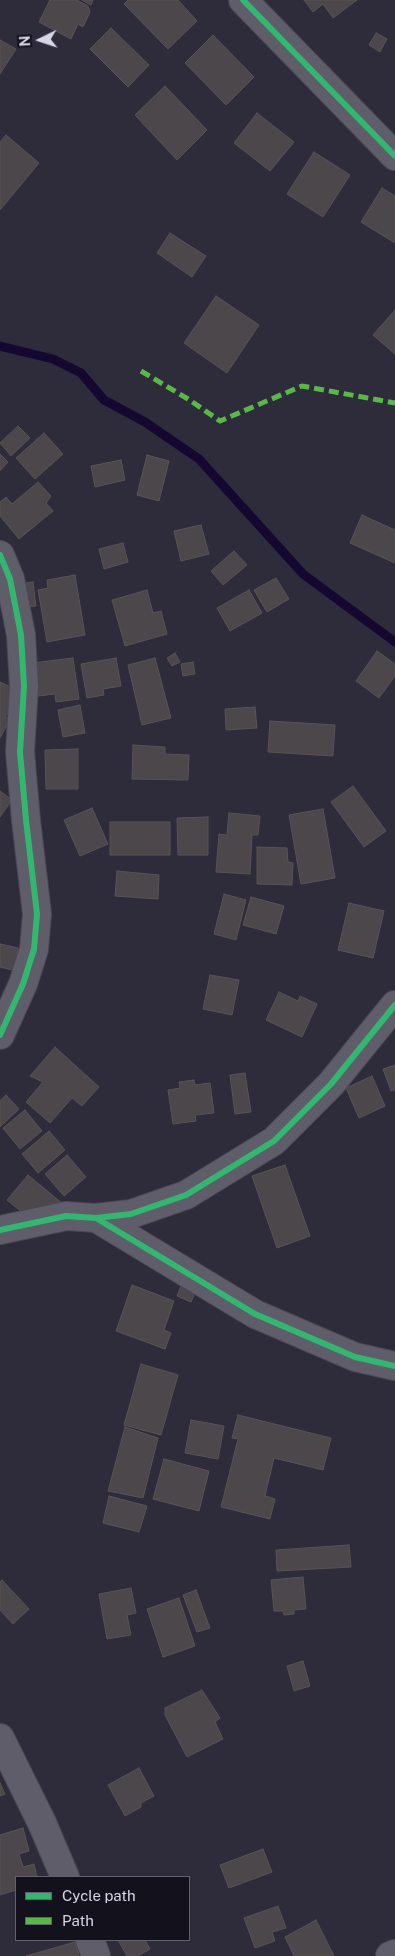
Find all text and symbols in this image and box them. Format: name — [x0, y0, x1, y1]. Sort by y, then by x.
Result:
north arrow — [15, 15, 65, 65]
text: N — [17, 35, 33, 47]
legend — [15, 1876, 190, 1941]
text: Cycle path — [62, 1887, 136, 1904]
text: Path — [62, 1912, 94, 1929]

